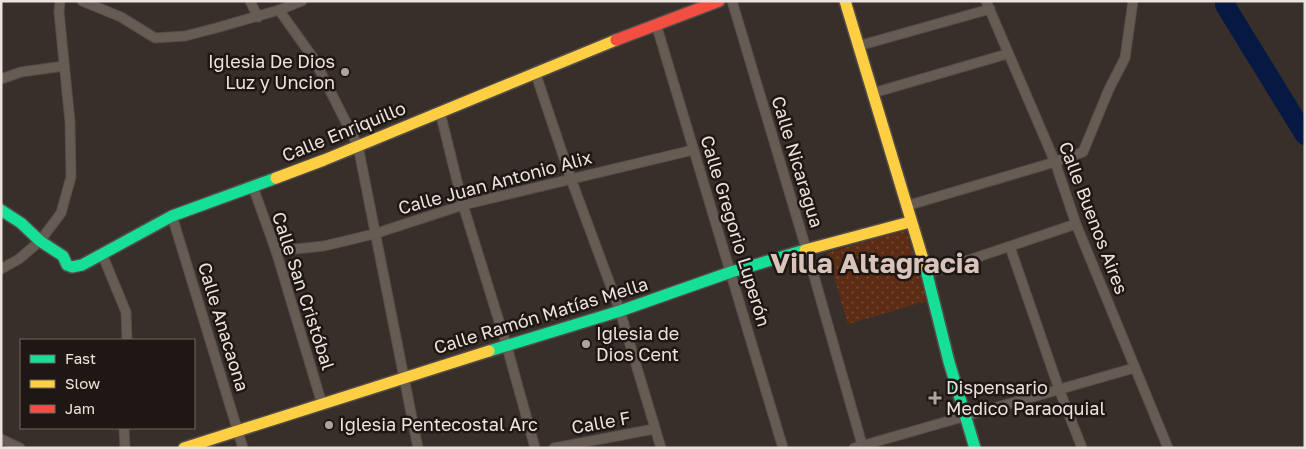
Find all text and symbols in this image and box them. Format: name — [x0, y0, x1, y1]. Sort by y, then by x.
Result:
place label: Iglesia De Dios Luz y Uncion — [208, 50, 335, 93]
marker: Iglesia De Dios Luz y Uncion — [339, 66, 351, 78]
street label: Calle Nicaragua — [768, 93, 828, 230]
street label: Calle Enriquillo — [279, 96, 409, 166]
street label: Calle Gregorio Luperón — [696, 132, 776, 329]
street label: Calle Buenos Aires — [1055, 138, 1133, 297]
street label: Calle Juan Antonio Alix — [395, 146, 594, 218]
street label: Calle San Cristóbal — [268, 209, 340, 373]
district label: Villa Altagracia — [770, 246, 980, 279]
street label: Calle Anacaona — [194, 259, 254, 394]
street label: Calle Ramón Matías Mella — [431, 272, 650, 358]
place label: Iglesia de Dios Cent — [596, 322, 679, 365]
marker: Iglesia de Dios Cent — [580, 338, 592, 350]
legend — [20, 339, 195, 429]
text: Fast — [65, 349, 96, 367]
text: Slow — [65, 374, 100, 392]
place label: Dispensario Medico Paraoquial — [946, 376, 1105, 419]
marker: Dispensario Medico Paraoquial — [928, 391, 942, 405]
text: Jam — [65, 399, 95, 417]
street label: Calle F — [570, 406, 632, 438]
place label: Iglesia Pentecostal Arc — [339, 413, 538, 435]
marker: Iglesia Pentecostal Arc — [323, 419, 335, 431]

